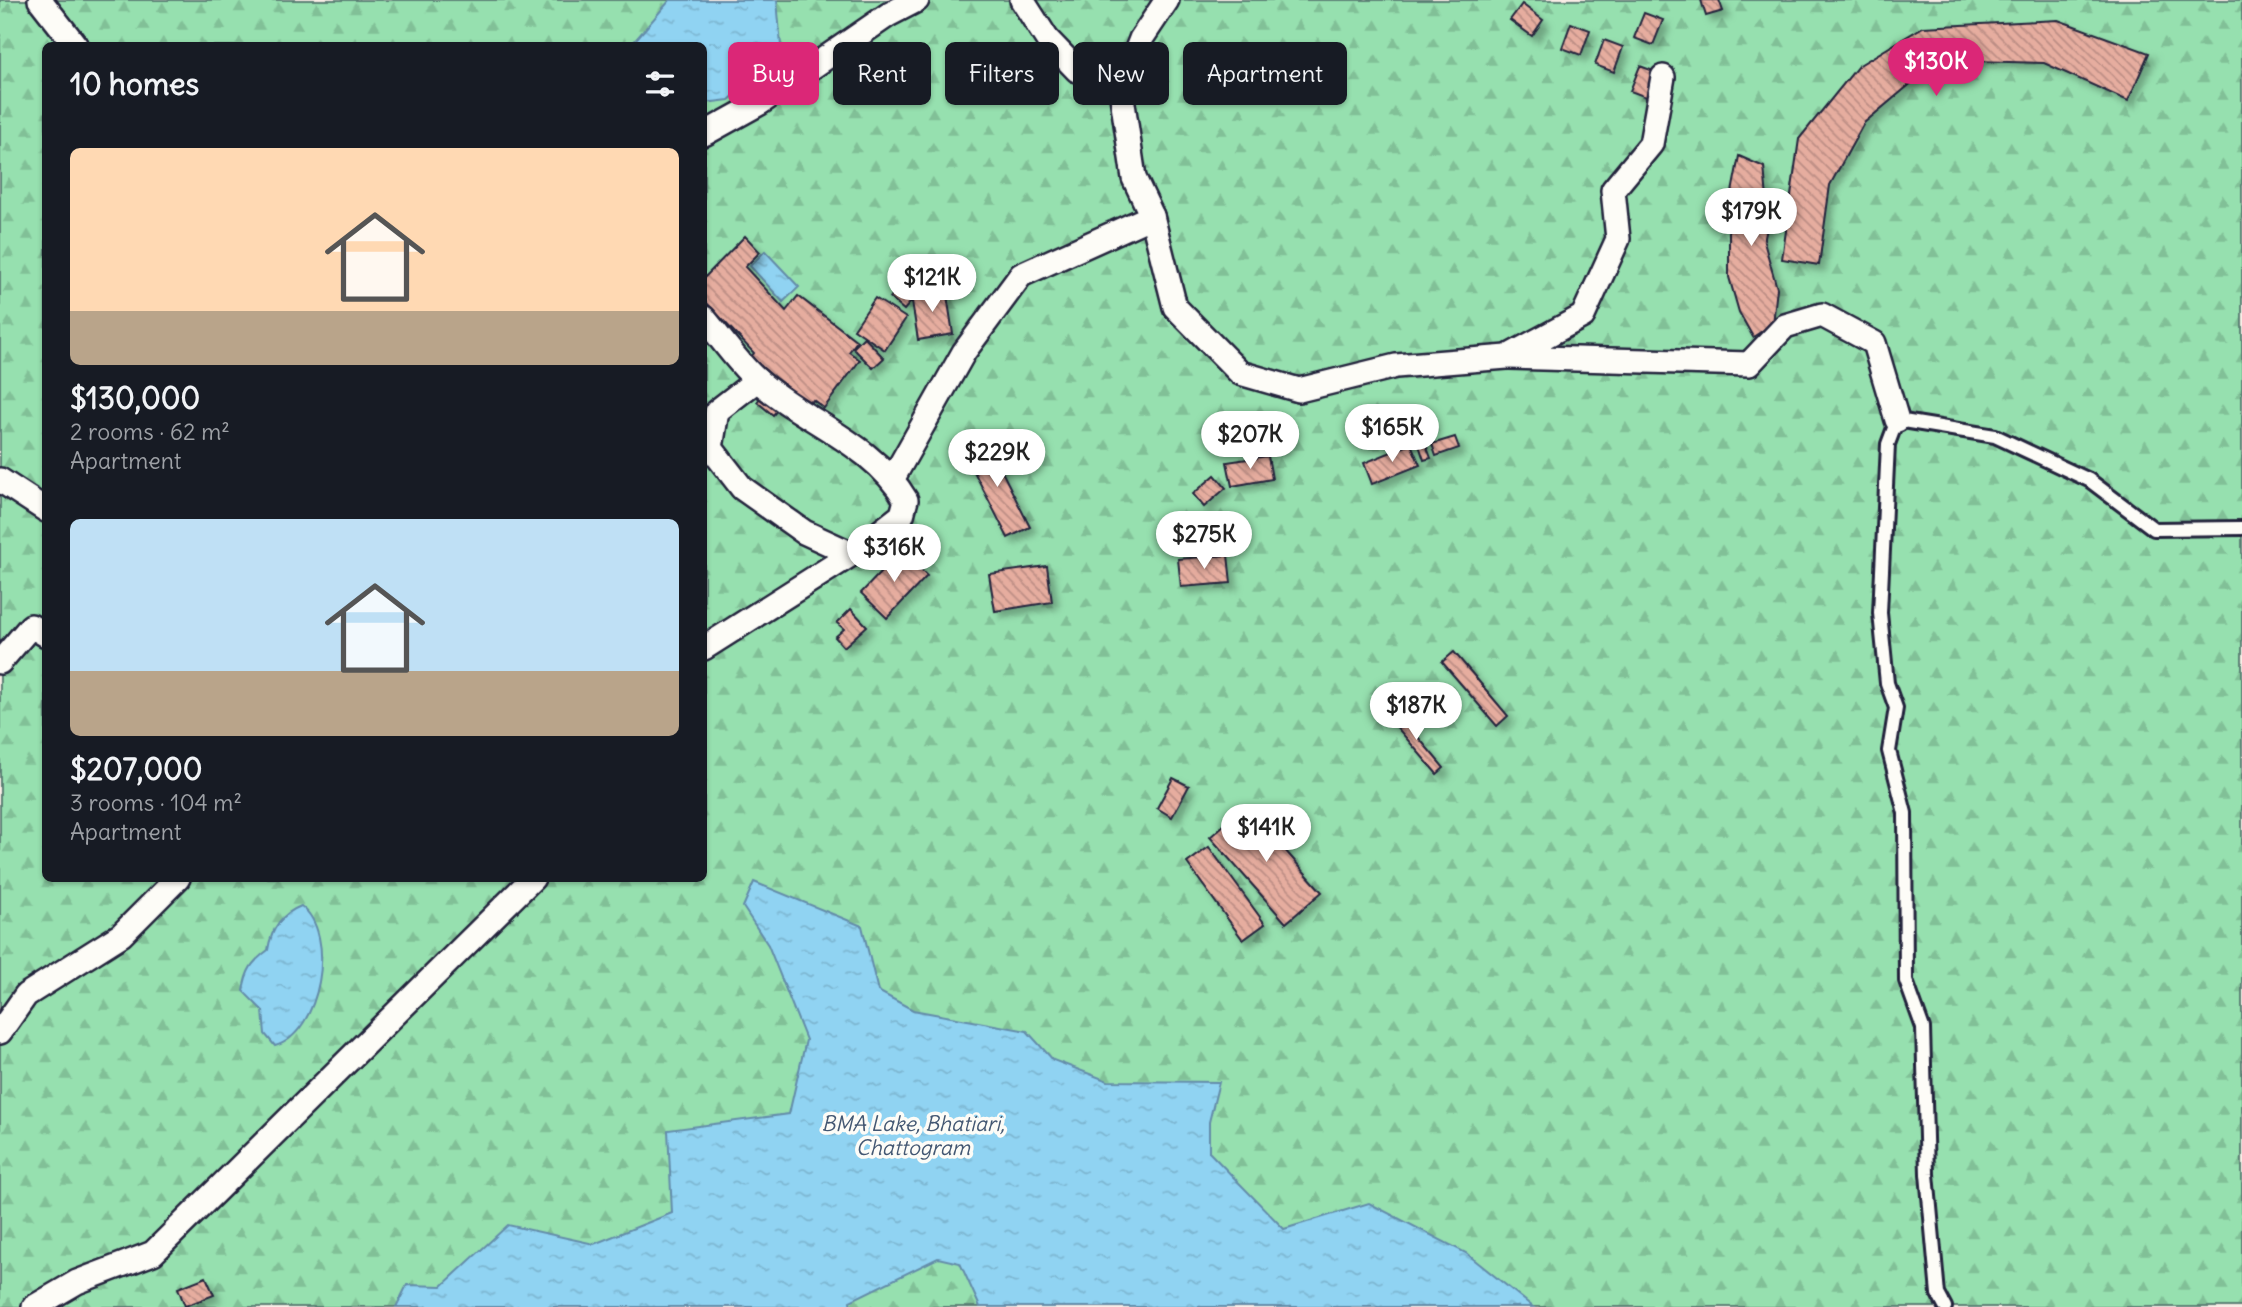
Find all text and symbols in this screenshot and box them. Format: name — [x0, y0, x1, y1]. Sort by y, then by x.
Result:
pin: $130K — [1887, 38, 1985, 98]
chip: Buy — [728, 42, 819, 105]
chip: Rent — [833, 42, 931, 105]
chip: Filters — [945, 42, 1059, 105]
chip: New — [1073, 42, 1169, 105]
chip: Apartment — [1183, 42, 1347, 105]
text: $130K — [1904, 46, 1968, 75]
text: 10 homes — [70, 65, 199, 103]
icon: filters — [641, 65, 679, 103]
pin: $179K — [1702, 188, 1800, 248]
icon: home — [312, 194, 438, 320]
text: $179K — [1721, 196, 1781, 225]
pin: $121K — [883, 254, 981, 314]
text: $121K — [903, 262, 961, 291]
text: $130,000 — [70, 379, 200, 417]
pin: $165K — [1343, 405, 1441, 464]
pin: $207K — [1201, 412, 1299, 471]
text: $165K — [1361, 412, 1423, 441]
text: 2 rooms · 62 m² — [70, 417, 230, 446]
text: $207K — [1217, 419, 1283, 448]
pin: $229K — [948, 430, 1046, 489]
text: $229K — [964, 437, 1030, 466]
text: Apartment — [70, 446, 182, 475]
pin: $275K — [1155, 512, 1253, 571]
text: $275K — [1172, 519, 1236, 548]
pin: $316K — [845, 524, 943, 584]
text: $316K — [863, 532, 925, 561]
icon: home — [312, 565, 438, 691]
pin: $187K — [1367, 682, 1465, 742]
text: $187K — [1386, 690, 1446, 719]
text: $207,000 — [70, 750, 203, 788]
text: 3 rooms · 104 m² — [70, 788, 242, 817]
pin: $141K — [1217, 804, 1315, 864]
text: $141K — [1237, 812, 1295, 841]
text: Apartment — [70, 817, 182, 846]
water label: BMA Lake, Bhatiari, Chattogram — [821, 1110, 1005, 1161]

